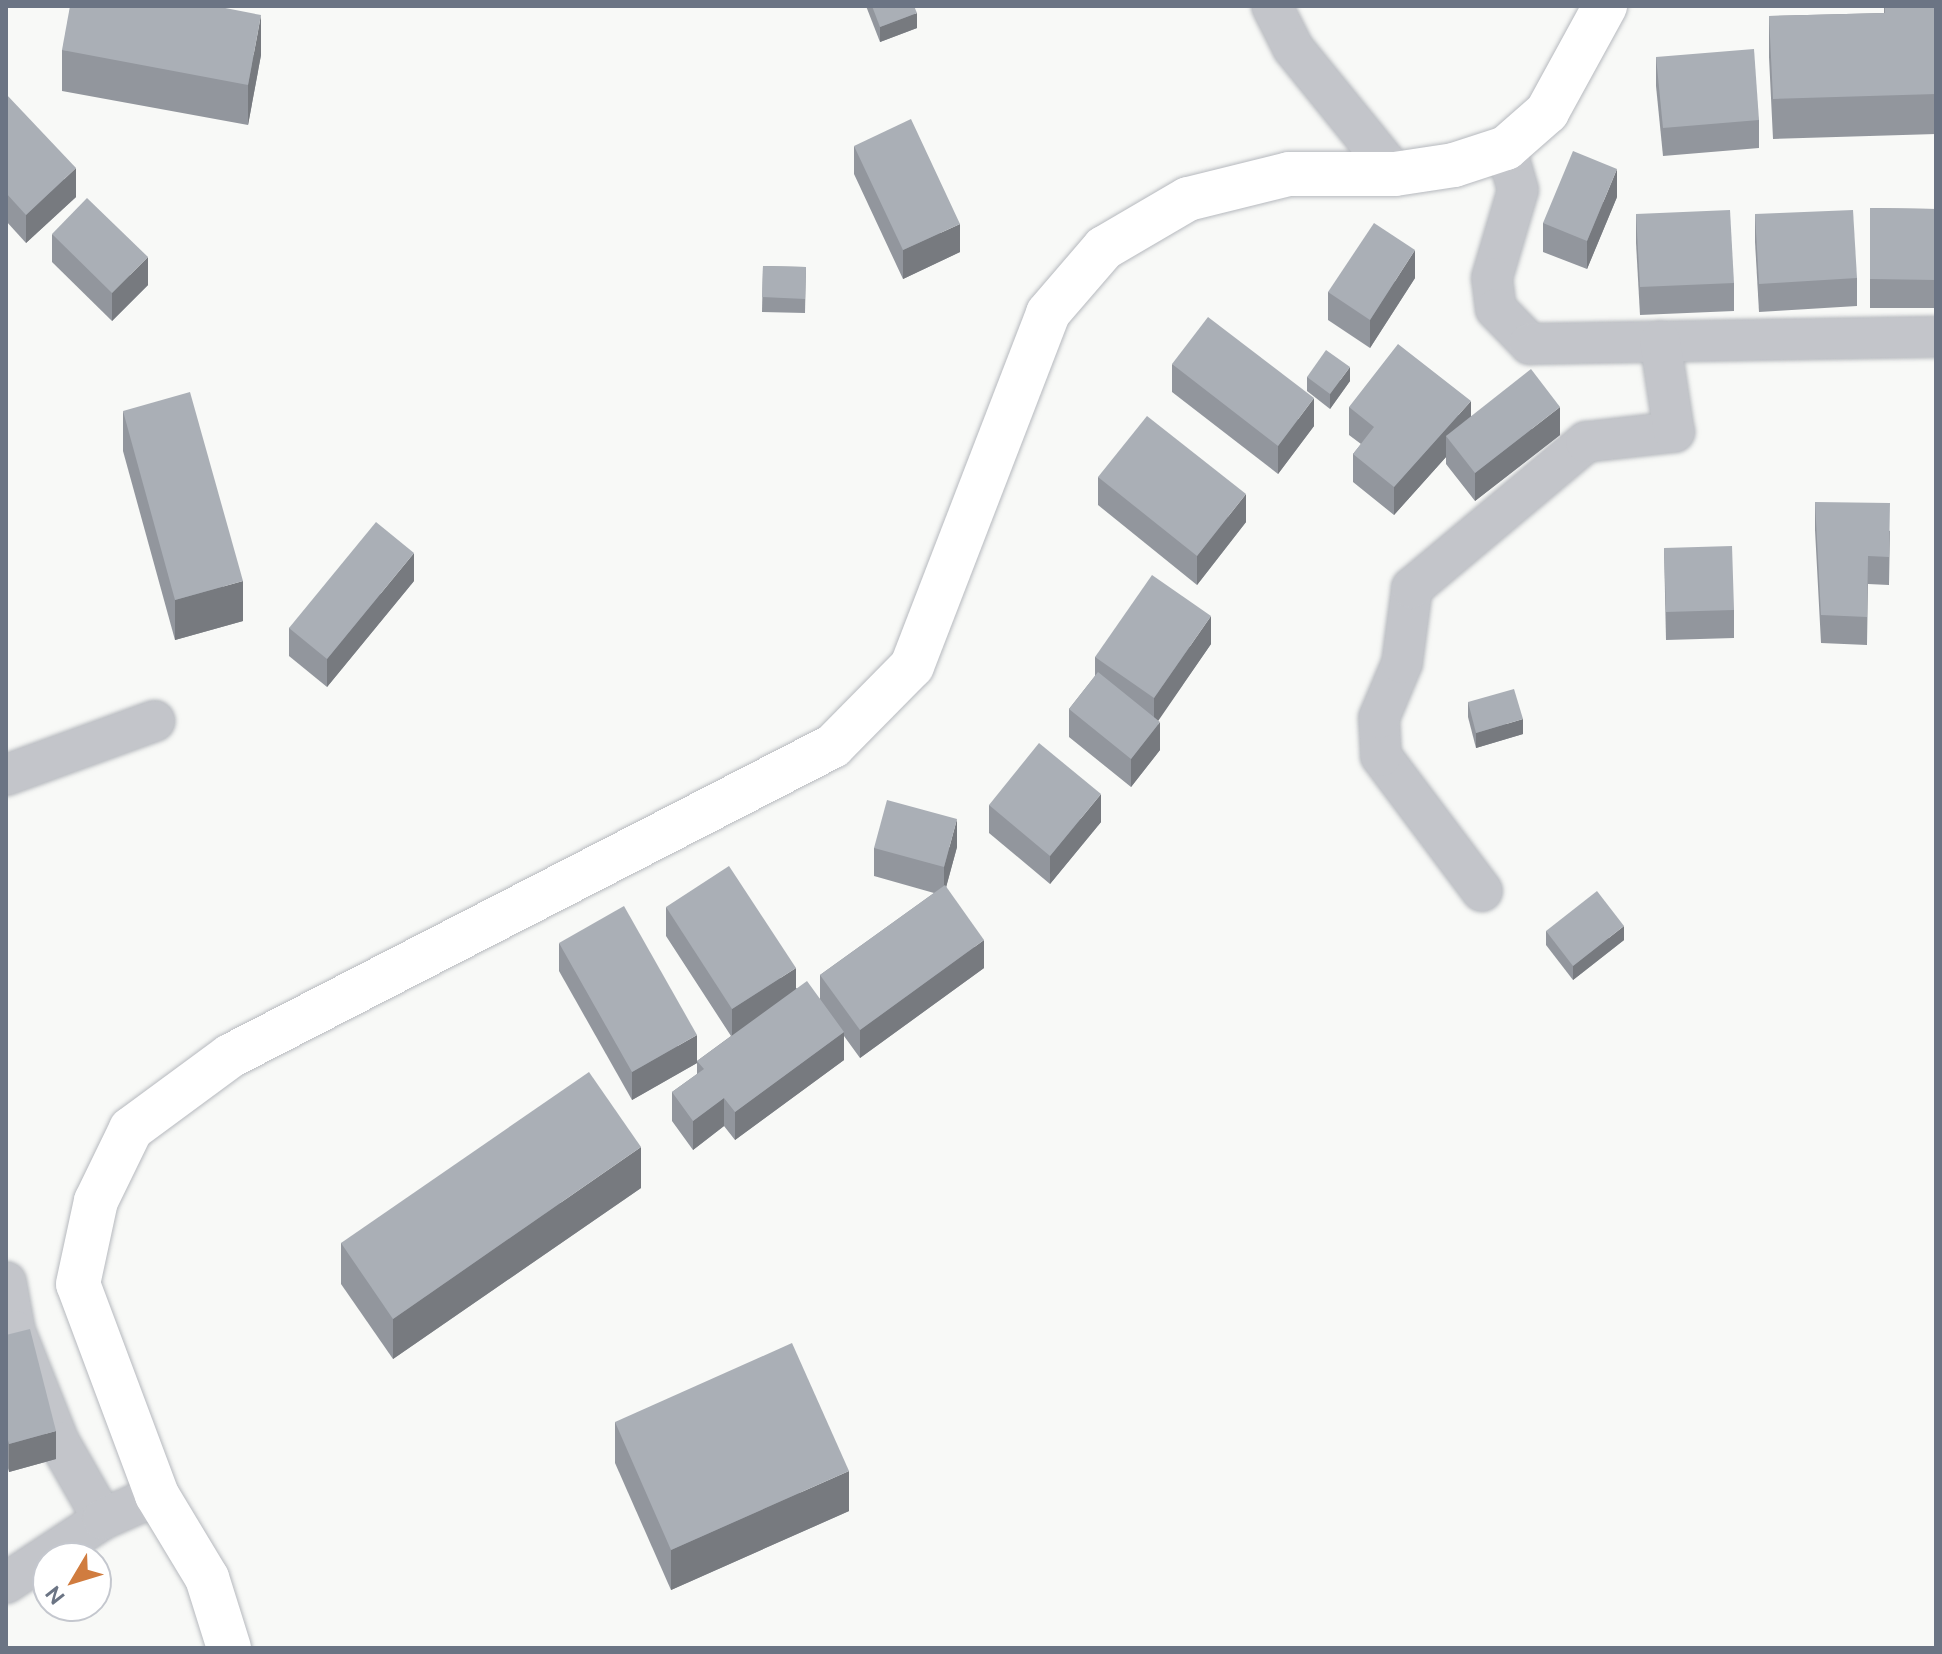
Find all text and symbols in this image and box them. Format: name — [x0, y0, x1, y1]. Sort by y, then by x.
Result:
north arrow — [32, 1542, 112, 1622]
text: N — [39, 1582, 69, 1610]

